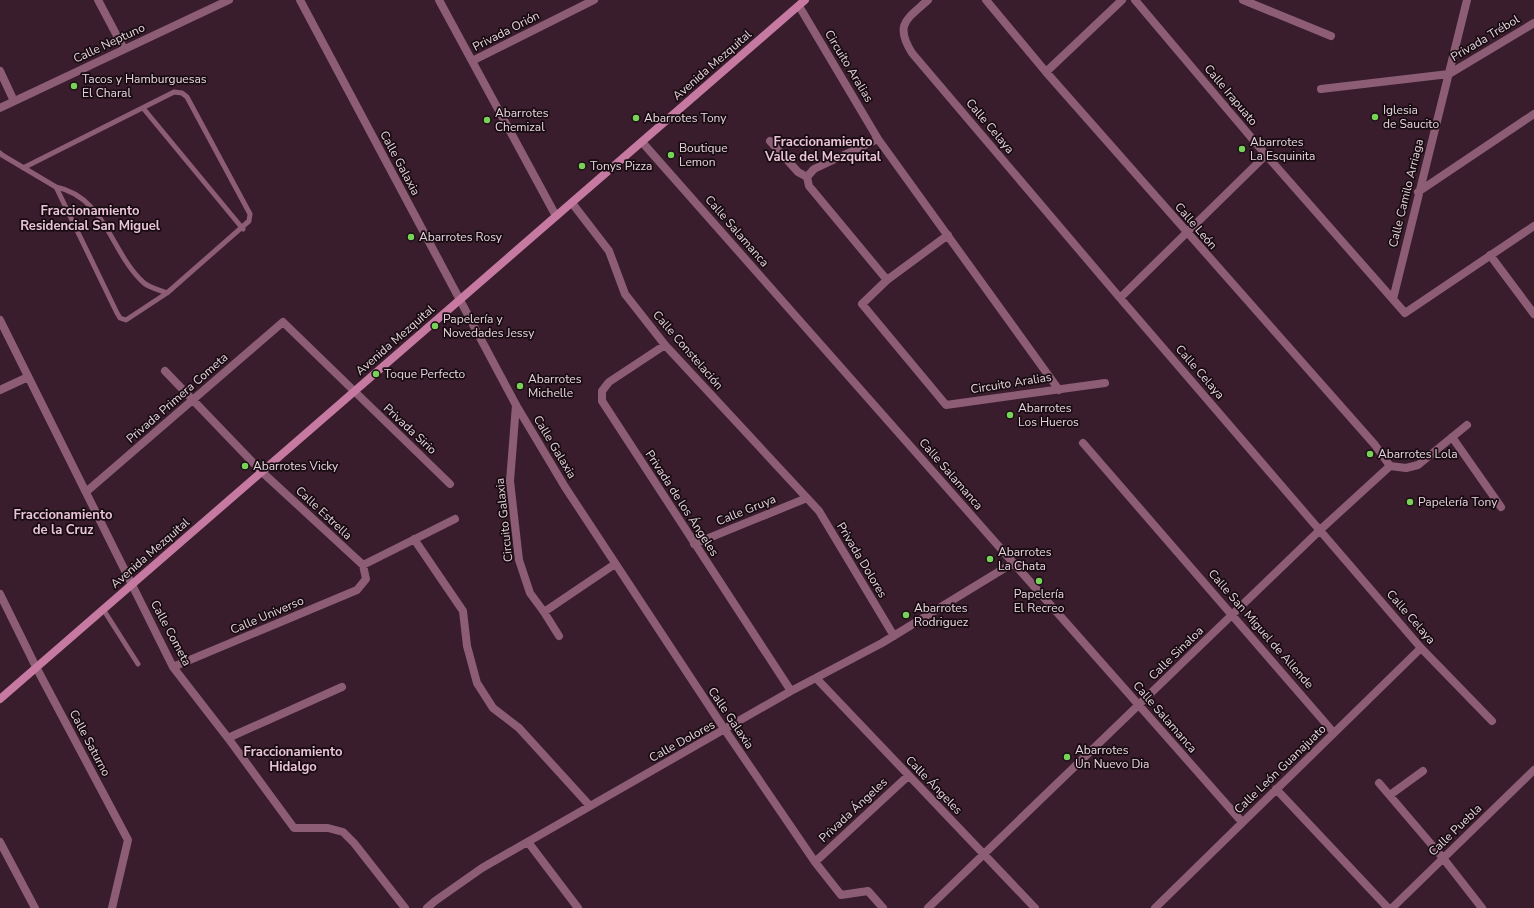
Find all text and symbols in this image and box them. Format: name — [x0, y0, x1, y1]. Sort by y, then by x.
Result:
street label: Privada Orión — [470, 7, 542, 55]
street label: Privada Trébol — [1448, 11, 1523, 65]
street label: Calle Neptuno — [71, 19, 148, 67]
street label: Avenida Mezquital — [669, 26, 755, 104]
street label: Circuito Aralias — [821, 27, 877, 105]
street label: Calle Irapuato — [1201, 61, 1262, 129]
place label: Tacos y Hamburguesas El Charal — [82, 71, 207, 101]
marker: Tacos y Hamburguesas El Charal — [69, 81, 79, 91]
street label: Calle Celaya — [962, 95, 1018, 157]
place label: Iglesia de Saucito — [1383, 102, 1439, 132]
place label: Abarrotes Chemizal — [495, 105, 549, 135]
place label: Abarrotes Tony — [644, 110, 727, 126]
marker: Iglesia de Saucito — [1370, 112, 1380, 122]
marker: Abarrotes Tony — [631, 113, 641, 123]
marker: Abarrotes Chemizal — [482, 115, 492, 125]
street label: Calle Galaxia — [376, 128, 424, 198]
district label: Fraccionamiento Valle del Mezquital — [764, 133, 882, 166]
place label: Abarrotes La Esquinita — [1250, 134, 1315, 164]
street label: Calle Camilo Arriaga — [1385, 137, 1427, 249]
place label: Boutique Lemon — [679, 140, 728, 170]
marker: Abarrotes La Esquinita — [1237, 144, 1247, 154]
marker: Boutique Lemon — [666, 150, 676, 160]
place label: Tonys Pizza — [590, 158, 652, 174]
marker: Tonys Pizza — [577, 161, 587, 171]
street label: Calle Salamanca — [702, 192, 772, 270]
street label: Calle León — [1171, 199, 1221, 253]
district label: Fraccionamiento Residencial San Miguel — [20, 202, 161, 235]
place label: Abarrotes Rosy — [419, 229, 503, 245]
marker: Abarrotes Rosy — [406, 232, 416, 242]
street label: Avenida Mezquital — [352, 301, 438, 379]
street label: Calle Constelación — [649, 307, 727, 393]
place label: Papelería y Novedades Jessy — [443, 311, 535, 341]
marker: Papelería y Novedades Jessy — [430, 321, 440, 331]
street label: Calle Celaya — [1172, 341, 1228, 403]
street label: Privada Primera Cometa — [123, 349, 231, 447]
place label: Toque Perfecto — [384, 366, 465, 382]
marker: Toque Perfecto — [371, 369, 381, 379]
street label: Circuito Aralias — [969, 369, 1053, 397]
place label: Abarrotes Michelle — [528, 371, 582, 401]
marker: Abarrotes Michelle — [515, 381, 525, 391]
street label: Privada Sirio — [380, 400, 440, 458]
place label: Abarrotes Los Hueros — [1018, 400, 1079, 430]
marker: Abarrotes Los Hueros — [1005, 410, 1015, 420]
street label: Calle Galaxia — [530, 412, 580, 482]
street label: Calle Salamanca — [916, 435, 986, 513]
place label: Abarrotes Lola — [1378, 446, 1458, 462]
street label: Privada de los Ángeles — [642, 447, 722, 559]
marker: Abarrotes Lola — [1365, 449, 1375, 459]
place label: Abarrotes Vicky — [253, 458, 339, 474]
marker: Abarrotes Vicky — [240, 461, 250, 471]
street label: Circuito Galaxia — [492, 477, 516, 563]
street label: Calle Estrella — [292, 483, 356, 543]
street label: Calle Gruya — [714, 491, 778, 529]
place label: Papelería Tony — [1418, 494, 1498, 510]
marker: Papelería Tony — [1405, 497, 1415, 507]
district label: Fraccionamiento de la Cruz — [14, 506, 112, 539]
street label: Avenida Mezquital — [107, 514, 193, 592]
street label: Privada Dolores — [833, 519, 891, 601]
place label: Abarrotes La Chata — [998, 544, 1052, 574]
marker: Abarrotes La Chata — [985, 554, 995, 564]
street label: Calle San Miguel de Allende — [1205, 566, 1317, 692]
marker: Papelería El Recreo — [1034, 576, 1044, 586]
place label: Papelería El Recreo — [1014, 586, 1065, 616]
street label: Calle Celaya — [1383, 586, 1439, 648]
street label: Calle Universo — [228, 592, 306, 638]
street label: Calle Cometa — [147, 597, 195, 669]
place label: Abarrotes Rodriguez — [914, 600, 969, 630]
marker: Abarrotes Rodriguez — [901, 610, 911, 620]
street label: Calle Sinaloa — [1145, 623, 1207, 683]
street label: Calle Salamanca — [1130, 678, 1200, 756]
street label: Calle Galaxia — [704, 684, 758, 752]
street label: Calle Saturno — [66, 707, 114, 779]
street label: Calle Dolores — [646, 716, 718, 766]
street label: Calle León Guanajuato — [1231, 721, 1330, 817]
place label: Abarrotes Un Nuevo Dia — [1075, 742, 1149, 772]
district label: Fraccionamiento Hidalgo — [244, 743, 342, 776]
street label: Calle Ángeles — [902, 752, 966, 818]
marker: Abarrotes Un Nuevo Dia — [1062, 752, 1072, 762]
street label: Privada Ángeles — [815, 774, 891, 846]
street label: Calle Puebla — [1425, 801, 1485, 859]

